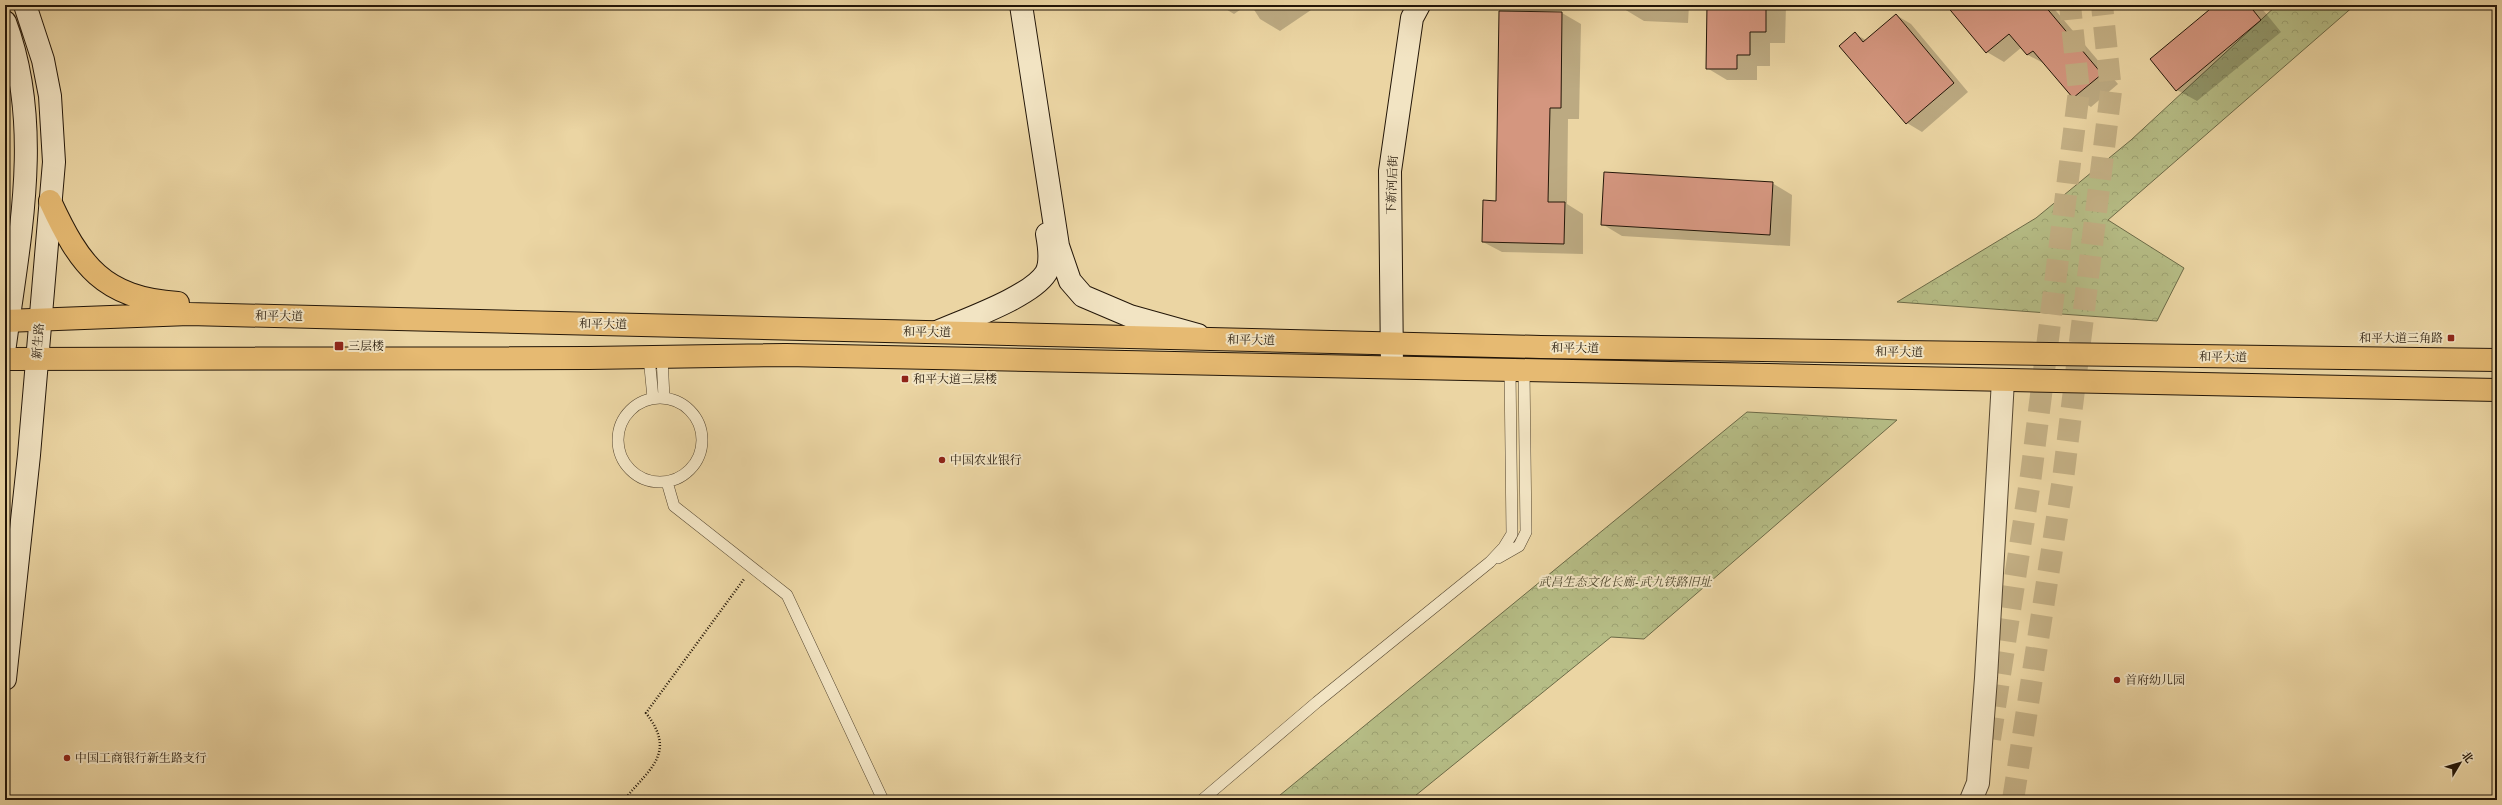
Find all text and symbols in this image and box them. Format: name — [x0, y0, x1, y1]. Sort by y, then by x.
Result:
street label: 下新河后街 — [1384, 154, 1400, 215]
street label: 和平大道 — [255, 309, 303, 323]
street label: 和平大道 — [579, 317, 627, 331]
street label: 新生路 — [30, 323, 46, 359]
street label: 和平大道 — [903, 325, 951, 339]
place label: 和平大道三⻆路 — [2359, 331, 2443, 345]
street label: 和平大道 — [1227, 333, 1275, 347]
marker: 和平大道三⻆路 — [2446, 333, 2456, 343]
place label: 三层楼 — [348, 339, 384, 353]
marker: 三层楼 — [333, 340, 345, 352]
street label: 和平大道 — [1551, 341, 1599, 355]
street label: 和平大道 — [1875, 345, 1923, 359]
street label: 和平大道 — [2199, 350, 2247, 364]
place label: 和平大道三层楼 — [913, 372, 997, 386]
marker: 和平大道三层楼 — [900, 374, 910, 384]
place label: 中国农业银行 — [950, 453, 1022, 467]
marker: 中国农业银行 — [937, 455, 947, 465]
park label: 武昌生态文化长廊-武九铁路旧址 — [1539, 575, 1712, 589]
place label: 首府幼儿园 — [2125, 673, 2185, 687]
marker: 首府幼儿园 — [2112, 675, 2122, 685]
north arrow — [2440, 743, 2480, 783]
text: 北 — [2459, 749, 2476, 765]
place label: 中国工商银行新生路支行 — [75, 751, 207, 765]
marker: 中国工商银行新生路支行 — [62, 753, 72, 763]

